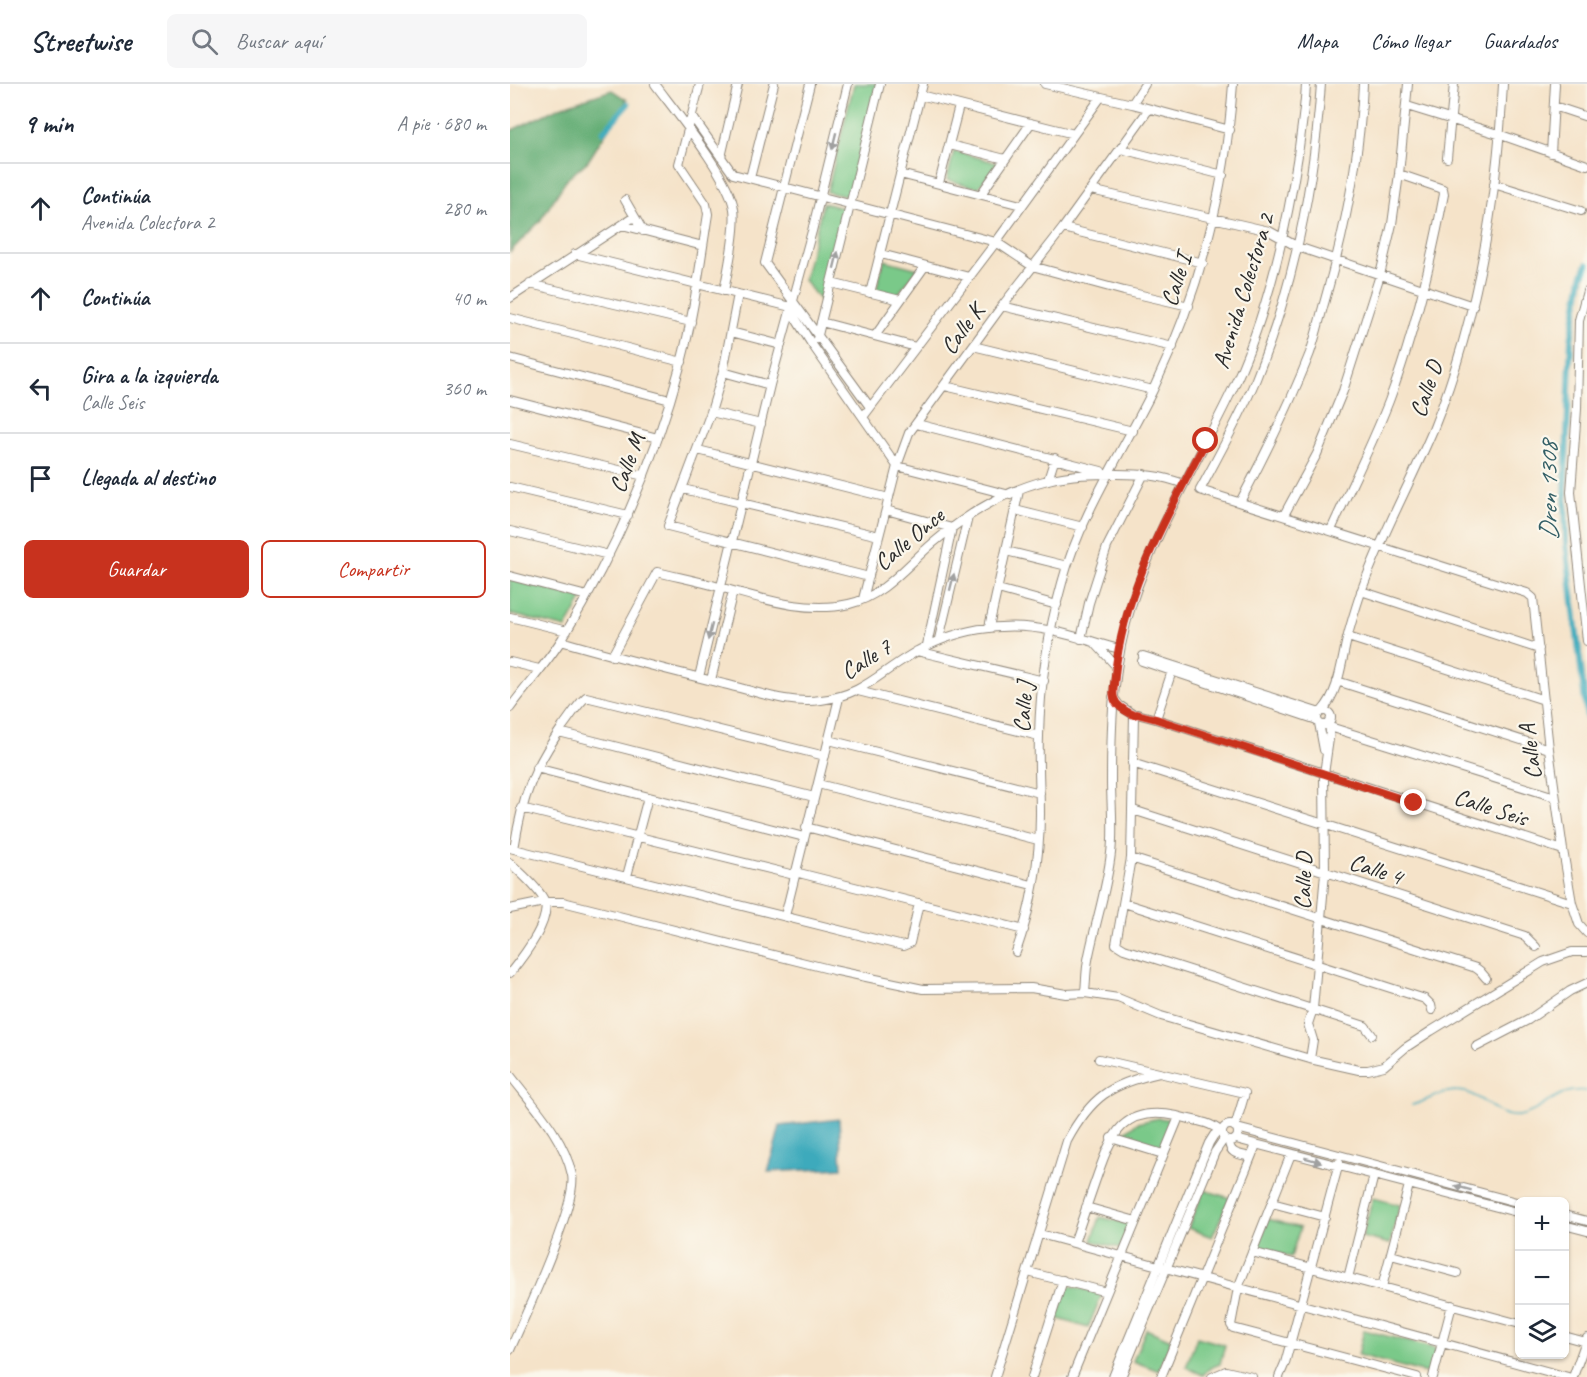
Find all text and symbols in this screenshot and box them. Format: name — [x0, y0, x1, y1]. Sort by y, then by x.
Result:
search box — [167, 14, 587, 68]
text: Streetwise — [30, 24, 131, 59]
icon: search — [188, 25, 221, 58]
text: Buscar aquí — [236, 27, 322, 55]
text: Mapa — [1297, 28, 1338, 54]
text: Cómo llegar — [1371, 28, 1450, 54]
text: Guardados — [1483, 28, 1557, 54]
text: 9 min — [24, 107, 74, 140]
text: A pie · 680 m — [397, 111, 486, 136]
one-way arrow — [828, 132, 838, 150]
text: Continúa — [81, 182, 149, 210]
icon: ahead — [24, 192, 57, 225]
text: 280 m — [443, 196, 486, 221]
street label: Avenida Colectora 2 — [1205, 208, 1281, 372]
text: Avenida Colectora 2 — [81, 210, 214, 235]
street label: Calle I — [1154, 245, 1200, 310]
one-way arrow — [832, 251, 842, 270]
icon: ahead — [24, 282, 57, 315]
text: Continúa — [81, 284, 149, 312]
text: 40 m — [452, 286, 486, 311]
street label: Calle K — [934, 294, 993, 360]
street label: Calle D — [1402, 355, 1450, 421]
text: Gira a la izquierda — [81, 362, 218, 390]
icon: left — [24, 372, 57, 405]
text: 360 m — [443, 376, 486, 401]
text: Calle Seis — [81, 390, 144, 415]
route start — [1192, 427, 1218, 453]
street label: Calle M — [602, 428, 653, 497]
water label: Dren 1308 — [1532, 437, 1565, 540]
icon: arrive — [24, 462, 57, 495]
text: Llegada al destino — [81, 464, 215, 492]
street label: Calle Once — [868, 500, 952, 577]
button: Guardar — [24, 540, 249, 598]
button: Compartir — [261, 540, 486, 598]
one-way arrow — [948, 573, 958, 592]
one-way arrow — [704, 623, 714, 642]
street label: Calle 7 — [835, 631, 898, 686]
street label: Calle J — [1006, 677, 1040, 733]
street label: Calle A — [1512, 722, 1548, 781]
street label: Calle Seis — [1450, 781, 1533, 834]
route end — [1400, 789, 1426, 815]
street label: Calle 4 — [1346, 846, 1409, 892]
street label: Calle D — [1287, 850, 1319, 910]
one-way arrow — [1304, 1155, 1322, 1165]
one-way arrow — [1454, 1183, 1472, 1192]
map controls — [1515, 1197, 1569, 1359]
button: + — [1515, 1197, 1569, 1251]
button: − — [1515, 1251, 1569, 1305]
button: layers — [1515, 1305, 1569, 1359]

